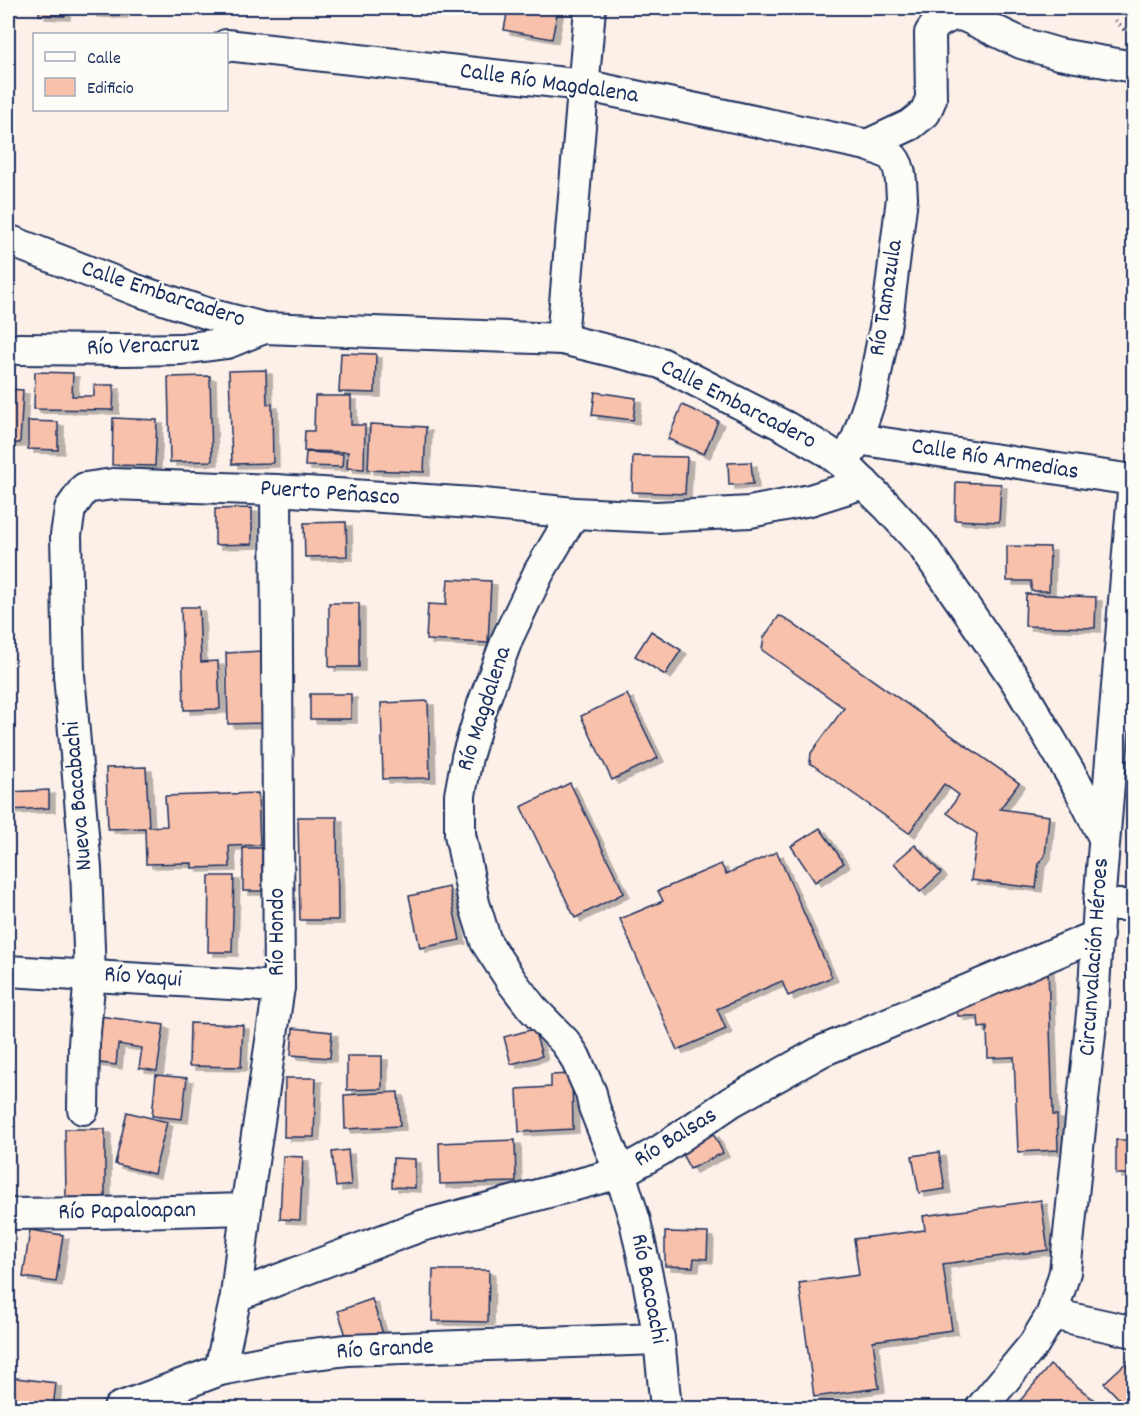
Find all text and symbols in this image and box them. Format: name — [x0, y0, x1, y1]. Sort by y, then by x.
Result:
legend — [33, 33, 228, 111]
text: Calle — [87, 47, 121, 72]
street label: Calle Río Magdalena — [458, 55, 641, 113]
text: Edificio — [87, 77, 134, 102]
street label: Río Tamazula — [861, 237, 913, 359]
street label: Calle Embarcadero — [77, 252, 249, 338]
street label: Río Veracruz — [86, 328, 200, 366]
street label: Calle Embarcadero — [654, 351, 822, 459]
street label: Calle Río Armedias — [909, 430, 1081, 490]
street label: Puerto Peñasco — [259, 472, 401, 516]
street label: Río Magdalena — [449, 642, 521, 776]
street label: Nueva Bacabachi — [56, 720, 102, 872]
street label: Circunvalación Héroes — [1071, 857, 1119, 1057]
street label: Río Hondo — [261, 888, 295, 976]
street label: Río Yaqui — [103, 958, 183, 998]
street label: Río Balsas — [628, 1099, 724, 1177]
street label: Río Papaloapan — [58, 1194, 196, 1230]
street label: Río Bacoachi — [621, 1231, 675, 1347]
street label: Río Grande — [335, 1330, 435, 1370]

